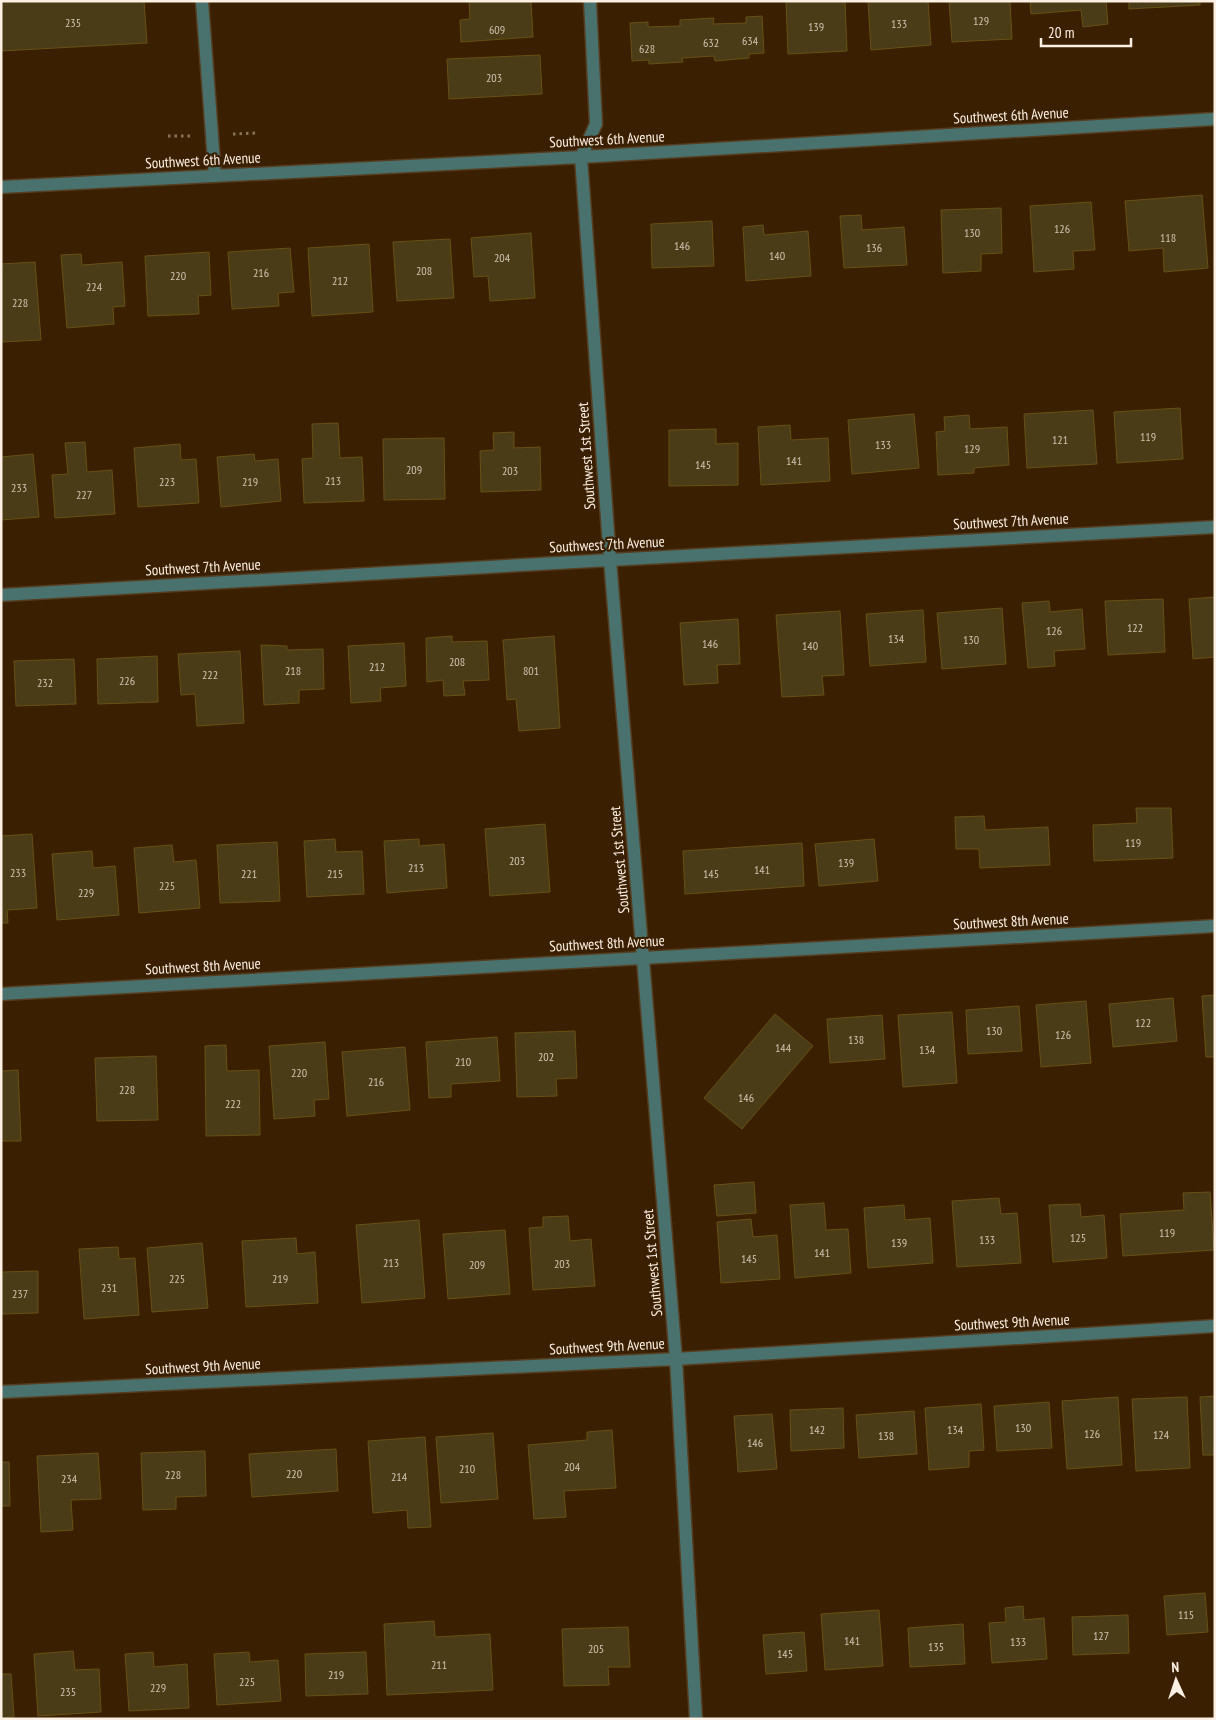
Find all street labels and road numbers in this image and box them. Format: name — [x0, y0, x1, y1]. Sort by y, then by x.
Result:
street label: Southwest 6th Avenue — [953, 102, 1069, 128]
street label: Southwest 6th Avenue — [549, 126, 665, 152]
street label: Southwest 6th Avenue — [145, 147, 261, 173]
street label: Southwest 1st Street — [573, 402, 599, 510]
street label: Southwest 7th Avenue — [953, 508, 1069, 534]
street label: Southwest 7th Avenue — [549, 531, 665, 557]
street label: Southwest 7th Avenue — [145, 554, 261, 580]
street label: Southwest 1st Street — [605, 806, 633, 914]
street label: Southwest 8th Avenue — [953, 908, 1069, 934]
street label: Southwest 8th Avenue — [549, 930, 665, 956]
street label: Southwest 8th Avenue — [145, 953, 261, 979]
street label: Southwest 1st Street — [638, 1209, 666, 1317]
street label: Southwest 9th Avenue — [954, 1309, 1070, 1335]
street label: Southwest 9th Avenue — [549, 1333, 665, 1359]
street label: Southwest 9th Avenue — [145, 1353, 261, 1379]

